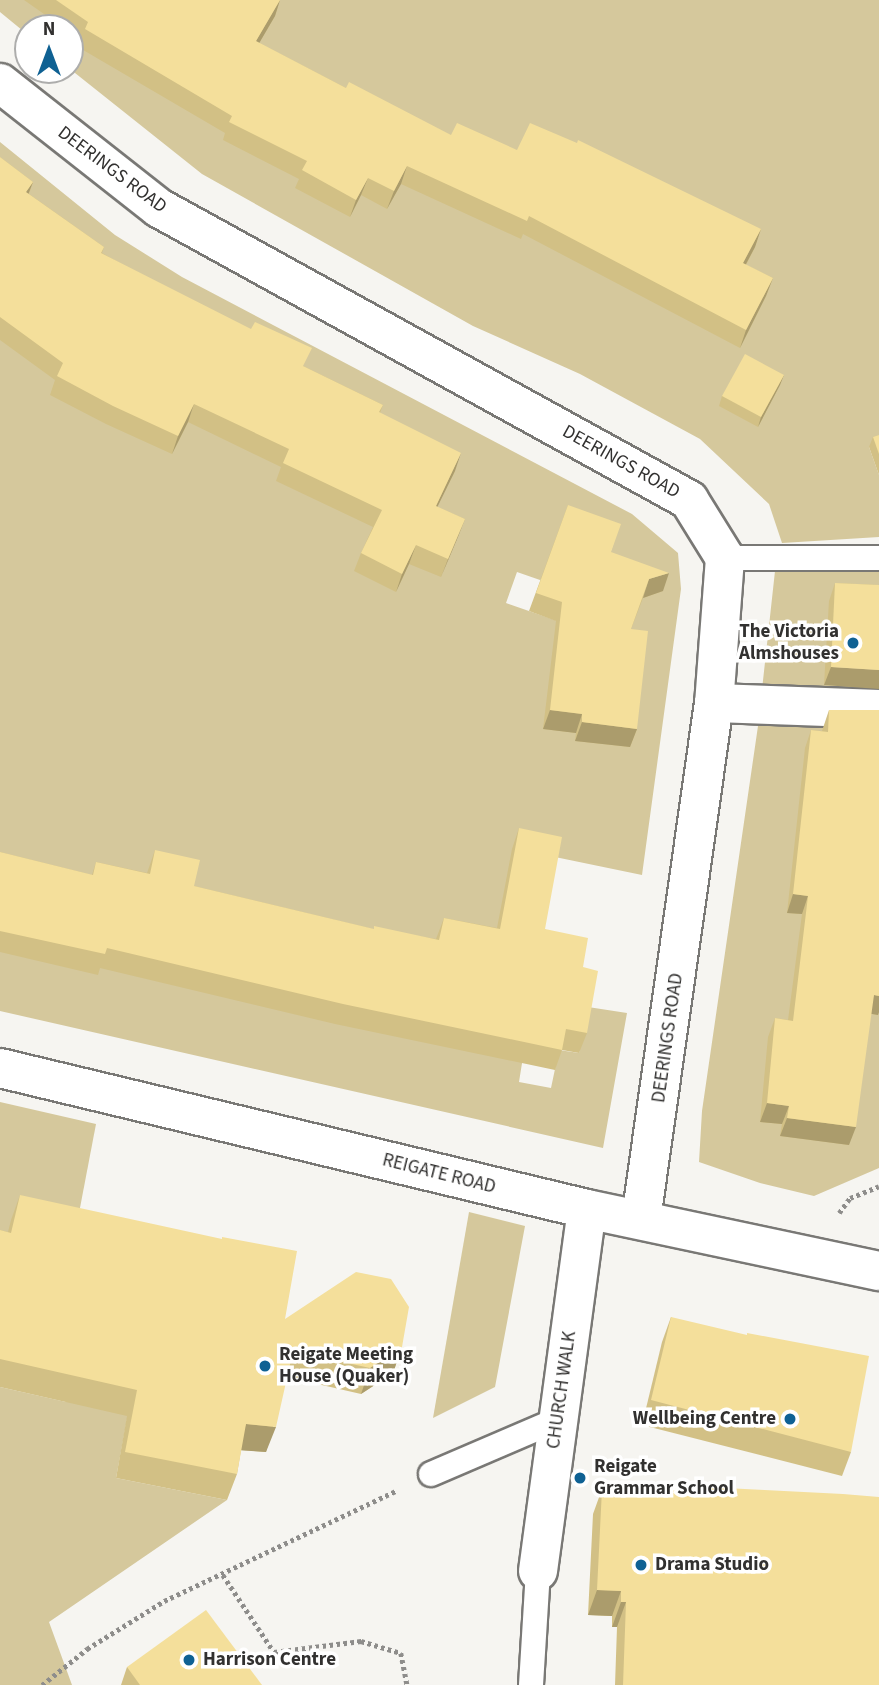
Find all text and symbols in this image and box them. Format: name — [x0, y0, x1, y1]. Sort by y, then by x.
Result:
north arrow — [14, 14, 84, 84]
text: N — [43, 16, 55, 43]
street label: DEERINGS ROAD — [53, 122, 171, 218]
street label: DEERINGS ROAD — [558, 420, 684, 504]
place label: The Victoria Almshouses — [739, 621, 839, 665]
marker: The Victoria Almshouses — [845, 635, 861, 651]
street label: DEERINGS ROAD — [648, 972, 688, 1104]
street label: REIGATE ROAD — [380, 1149, 498, 1199]
street label: CHURCH WALK — [542, 1330, 582, 1450]
place label: Reigate Meeting House (Quaker) — [279, 1344, 413, 1388]
marker: Reigate Meeting House (Quaker) — [257, 1358, 273, 1374]
place label: Wellbeing Centre — [633, 1408, 776, 1430]
marker: Wellbeing Centre — [782, 1411, 798, 1427]
place label: Reigate Grammar School — [594, 1456, 734, 1500]
marker: Reigate Grammar School — [572, 1470, 588, 1486]
place label: Drama Studio — [655, 1554, 769, 1576]
marker: Drama Studio — [633, 1557, 649, 1573]
place label: Harrison Centre — [203, 1649, 336, 1671]
marker: Harrison Centre — [181, 1652, 197, 1668]

